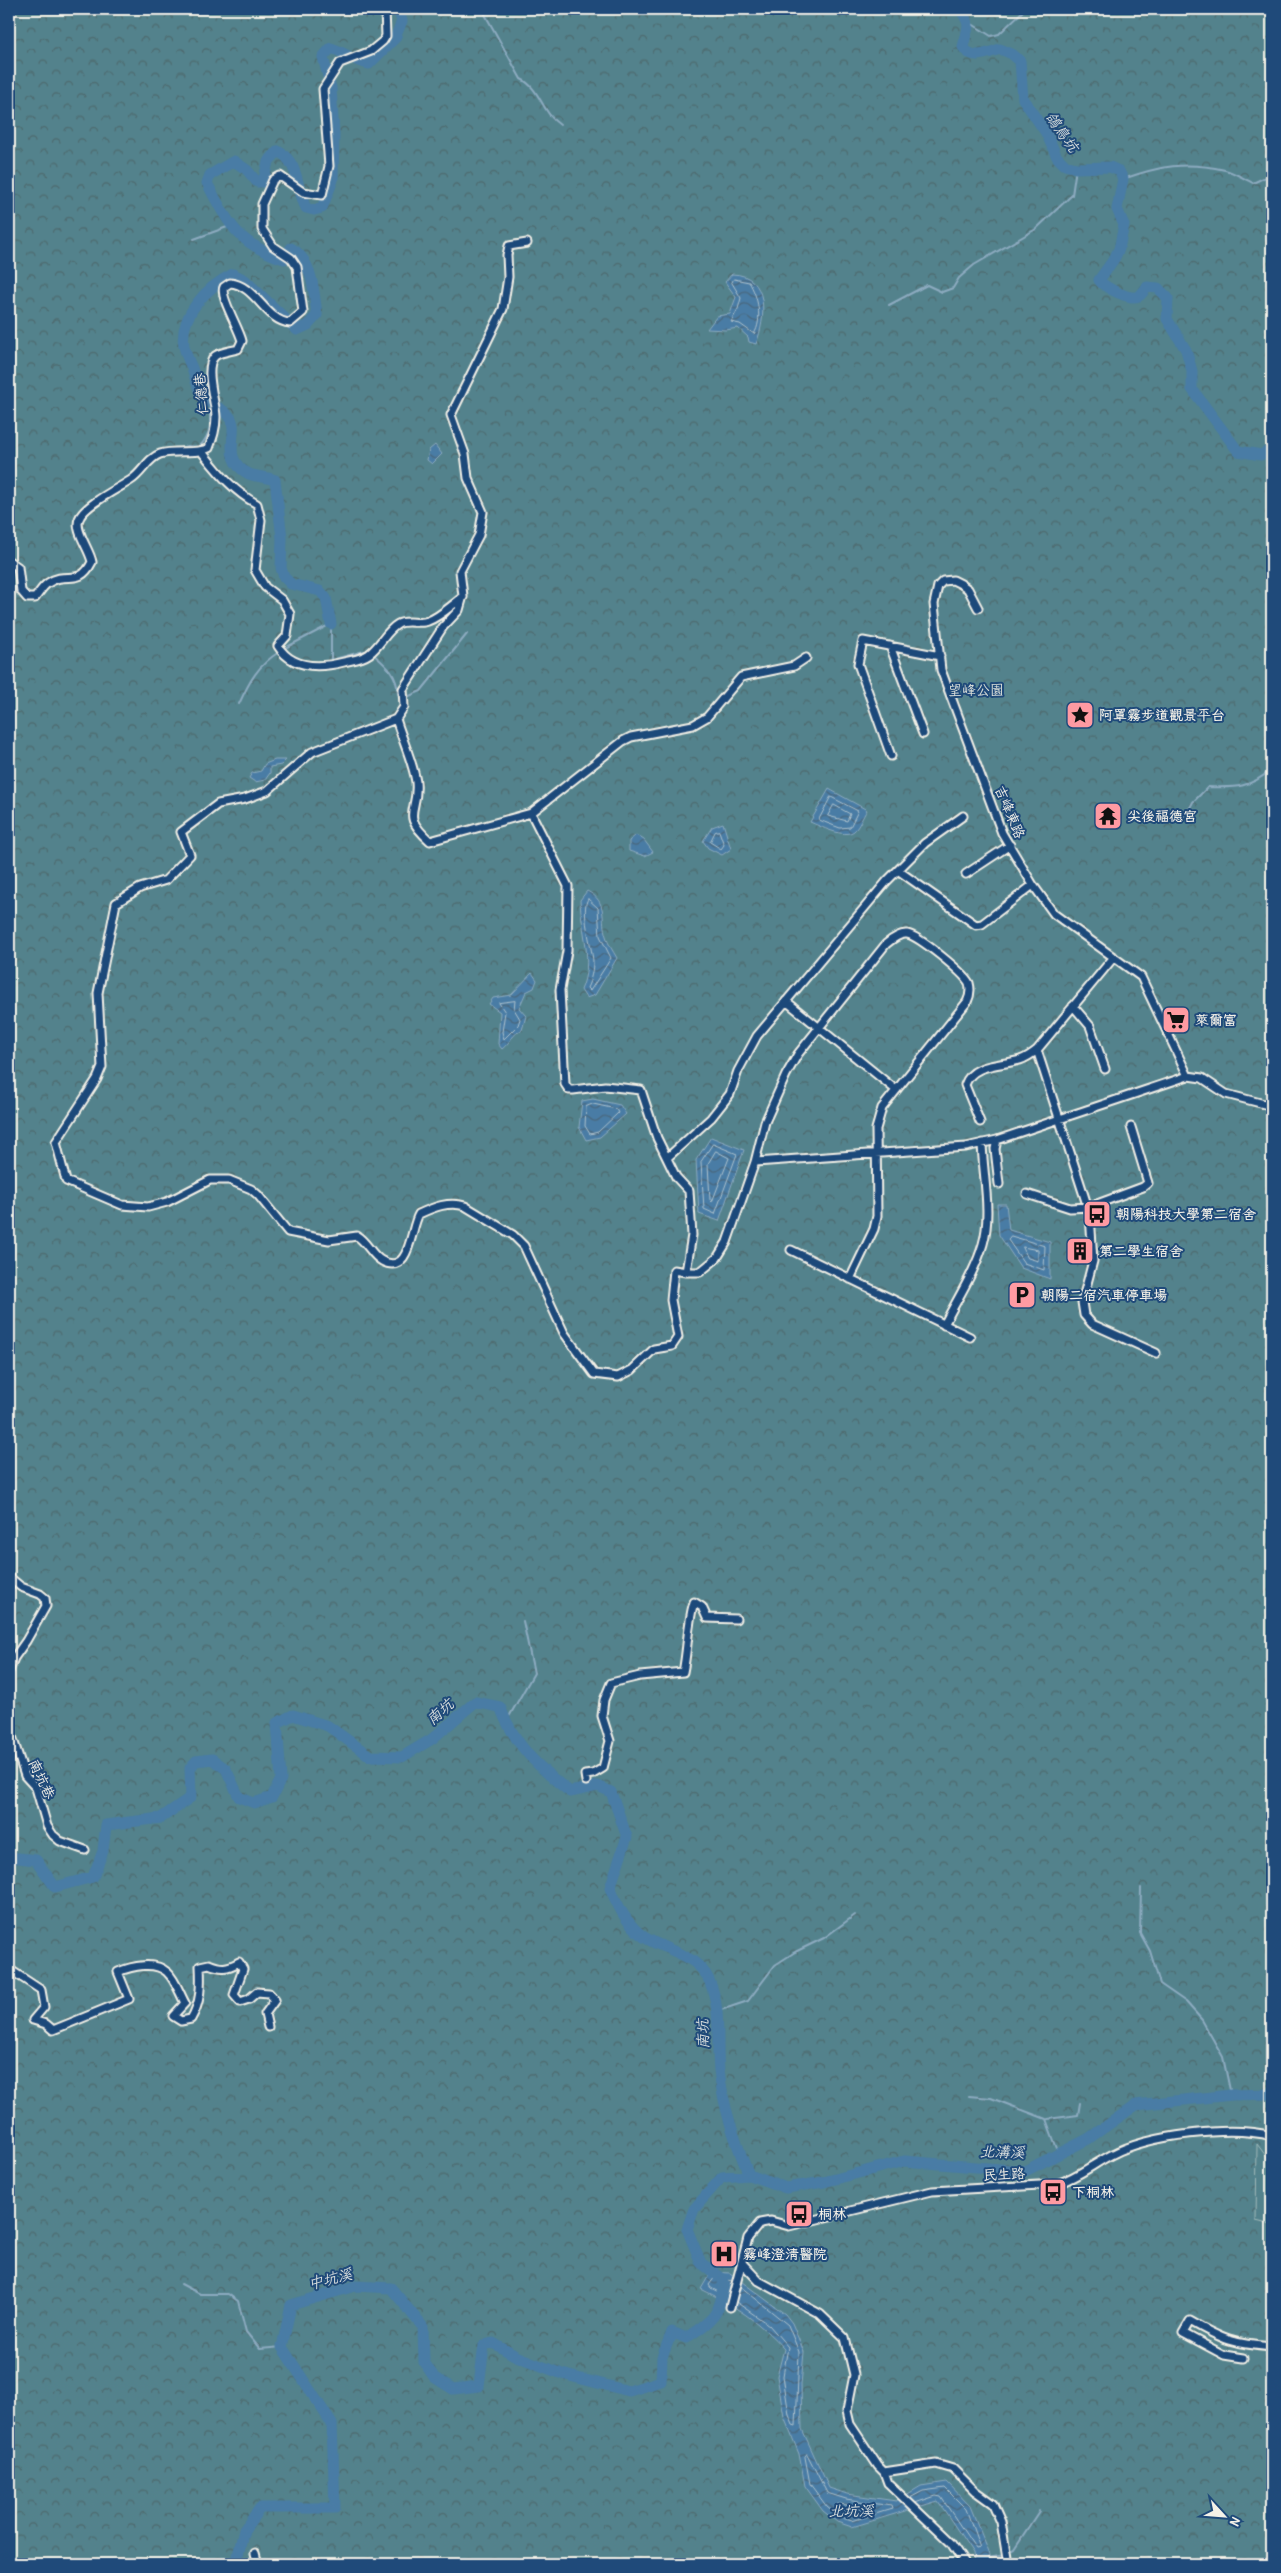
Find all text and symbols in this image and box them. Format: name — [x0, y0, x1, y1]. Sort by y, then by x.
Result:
water label: 鴿鳥坑 — [1041, 107, 1085, 158]
street label: 仁德巷 — [189, 371, 212, 416]
park label: 望峰公園 — [948, 680, 1004, 699]
place icon: 阿罩霧步道觀景平台 — [1065, 700, 1095, 730]
place label: 阿罩霧步道觀景平台 — [1099, 705, 1225, 724]
street label: 吉峰東路 — [991, 782, 1030, 841]
temple icon: 尖後福德宮 — [1093, 801, 1123, 831]
place label: 尖後福德宮 — [1127, 806, 1197, 825]
supermarket icon: 萊爾富 — [1161, 1005, 1191, 1035]
place label: 萊爾富 — [1195, 1010, 1237, 1029]
bus stop icon: 朝陽科技大學第二宿舍 — [1082, 1199, 1112, 1229]
place label: 朝陽科技大學第二宿舍 — [1116, 1204, 1256, 1223]
building icon: 第二學生宿舍 — [1065, 1236, 1095, 1266]
place label: 第二學生宿舍 — [1099, 1241, 1183, 1260]
parking icon: 朝陽二宿汽車停車場 — [1007, 1280, 1037, 1310]
place label: 朝陽二宿汽車停車場 — [1041, 1285, 1167, 1304]
water label: 南坑 — [421, 1693, 459, 1729]
street label: 南坑巷 — [25, 1756, 60, 1803]
water label: 南坑 — [692, 2017, 713, 2049]
water label: 北溝溪 — [979, 2141, 1026, 2162]
street label: 民生路 — [983, 2163, 1025, 2184]
bus stop icon: 下桐林 — [1038, 2177, 1068, 2207]
place label: 下桐林 — [1072, 2182, 1114, 2201]
bus stop icon: 桐林 — [784, 2199, 814, 2229]
place label: 桐林 — [818, 2204, 846, 2223]
hospital icon: 霧峰澄清醫院 — [709, 2239, 739, 2269]
place label: 霧峰澄清醫院 — [743, 2244, 827, 2263]
water label: 中坑溪 — [305, 2263, 355, 2294]
north arrow — [1198, 2490, 1248, 2540]
water label: 北坑溪 — [828, 2500, 874, 2521]
text: N — [1226, 2514, 1246, 2530]

